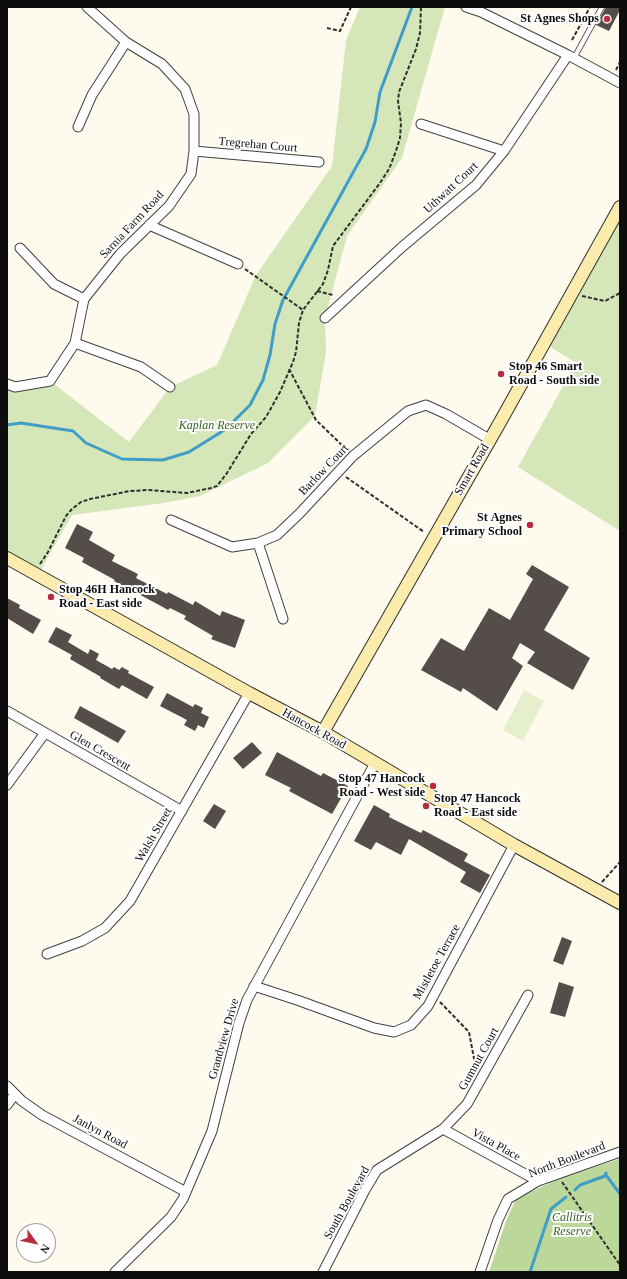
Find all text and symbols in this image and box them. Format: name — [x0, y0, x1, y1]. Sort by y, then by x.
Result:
place label: St Agnes Shops — [520, 12, 599, 26]
marker: St Agnes Shops — [602, 14, 612, 24]
street label: Tregrehan Court — [218, 134, 298, 156]
street label: Uthwatt Court — [421, 159, 481, 217]
street label: Sarnia Farm Road — [97, 188, 167, 262]
place label: Stop 46 Smart Road - South side — [509, 360, 599, 388]
marker: Stop 46 Smart Road - South side — [496, 369, 506, 379]
park label: Kaplan Reserve — [179, 419, 255, 433]
street label: Barlow Court — [296, 441, 352, 499]
street label: Smart Road — [452, 442, 492, 498]
place label: St Agnes Primary School — [442, 511, 522, 539]
marker: St Agnes Primary School — [525, 520, 535, 530]
place label: Stop 46H Hancock Road - East side — [59, 583, 155, 611]
marker: Stop 46H Hancock Road - East side — [46, 592, 56, 602]
street label: Hancock Road — [279, 705, 349, 753]
street label: Glen Crescent — [67, 728, 133, 774]
place label: Stop 47 Hancock Road - West side — [338, 772, 425, 800]
marker: Stop 47 Hancock Road - West side — [428, 781, 438, 791]
place label: Stop 47 Hancock Road - East side — [434, 792, 521, 820]
marker: Stop 47 Hancock Road - East side — [421, 801, 431, 811]
street label: Walsh Street — [133, 805, 175, 865]
street label: Mistletoe Terrace — [410, 922, 464, 1002]
street label: Grandview Drive — [206, 997, 242, 1081]
street label: Gumnut Court — [456, 1025, 502, 1093]
street label: Janlyn Road — [70, 1112, 130, 1152]
street label: Vista Place — [469, 1126, 523, 1164]
street label: North Boulevard — [527, 1139, 607, 1181]
street label: South Boulevard — [321, 1164, 373, 1242]
park label: Callitris Reserve — [552, 1211, 592, 1239]
north arrow — [16, 1223, 56, 1263]
text: N — [38, 1242, 52, 1256]

